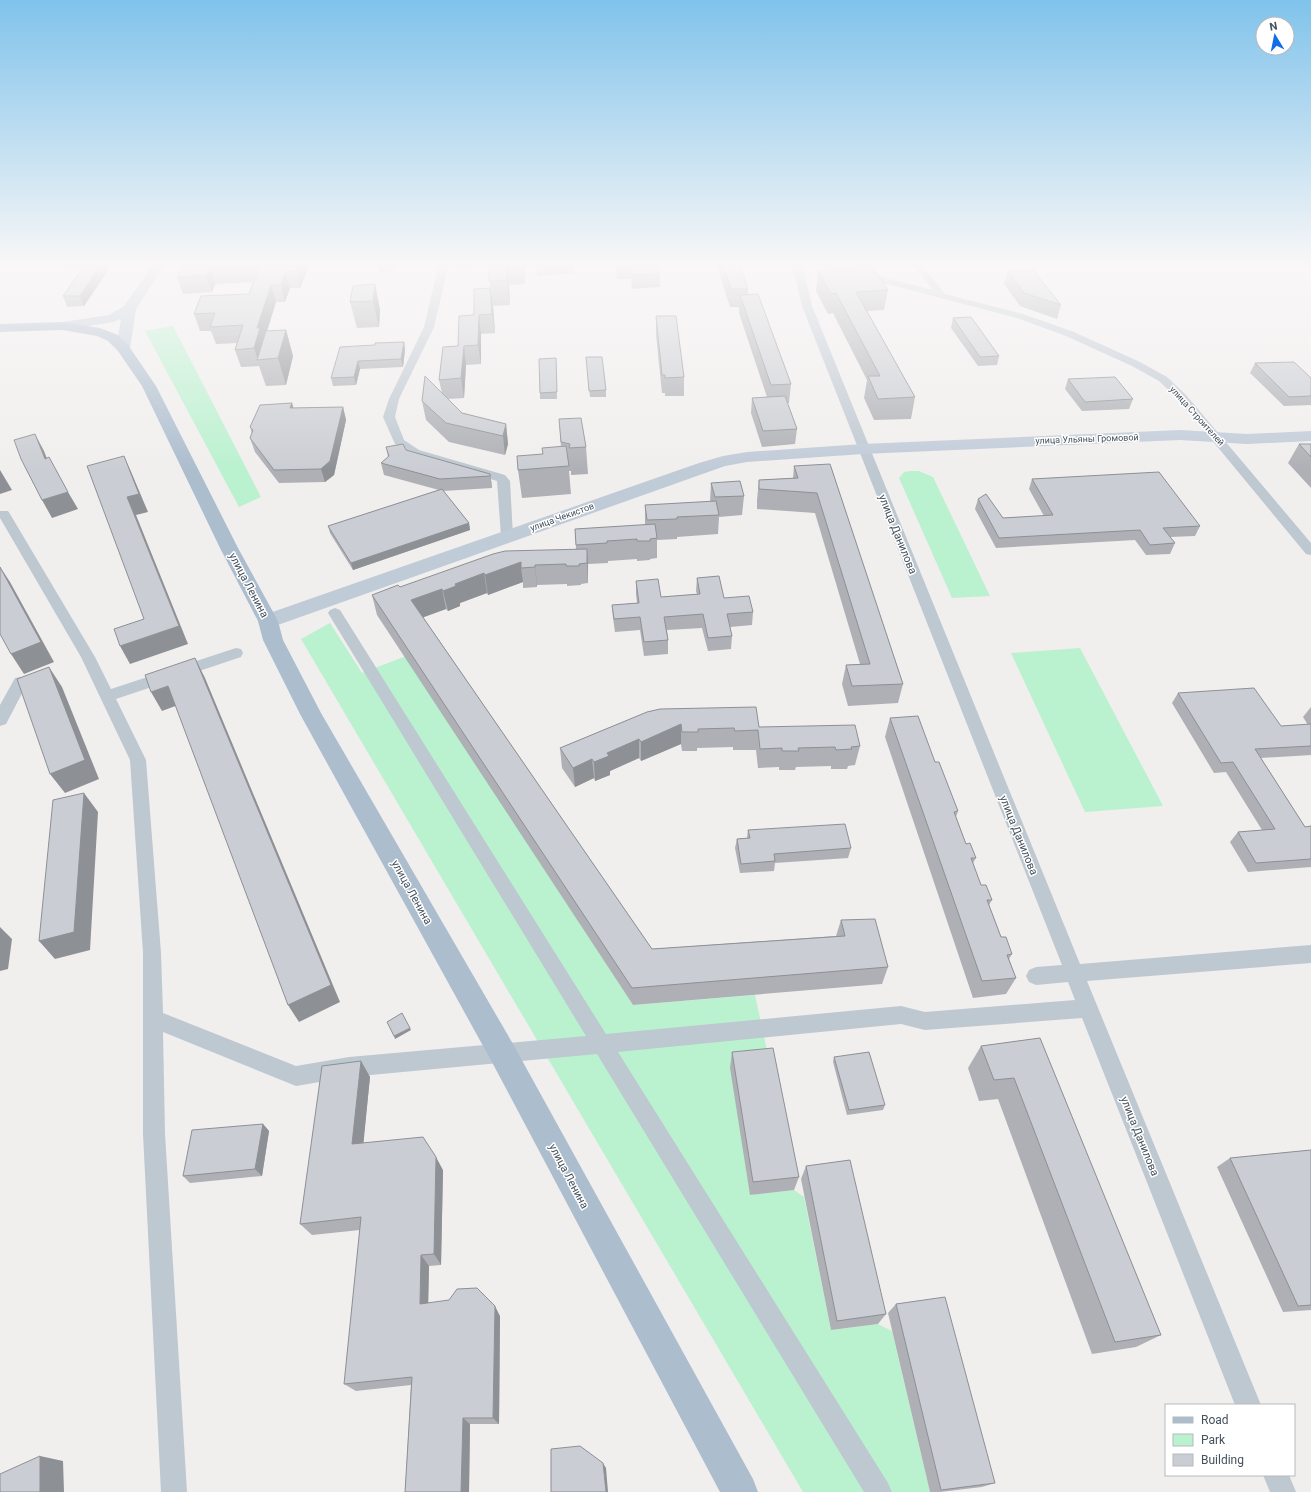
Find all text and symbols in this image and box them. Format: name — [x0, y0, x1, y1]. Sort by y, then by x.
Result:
north arrow — [1255, 16, 1295, 56]
text: N — [1268, 20, 1279, 34]
street label: улица Строителей — [1168, 384, 1226, 448]
street label: улица Ульяны Громовой — [1035, 432, 1139, 446]
street label: улица Данилова — [876, 492, 919, 576]
street label: улица Чекистов — [529, 501, 595, 533]
street label: улица Ленина — [226, 551, 271, 620]
street label: улица Данилова — [997, 793, 1040, 877]
street label: улица Ленина — [389, 858, 435, 927]
street label: улица Данилова — [1118, 1094, 1161, 1178]
street label: улица Ленина — [546, 1142, 591, 1211]
legend — [1165, 1404, 1295, 1476]
text: Road — [1201, 1413, 1229, 1427]
text: Park — [1201, 1433, 1226, 1447]
text: Building — [1201, 1453, 1244, 1467]

